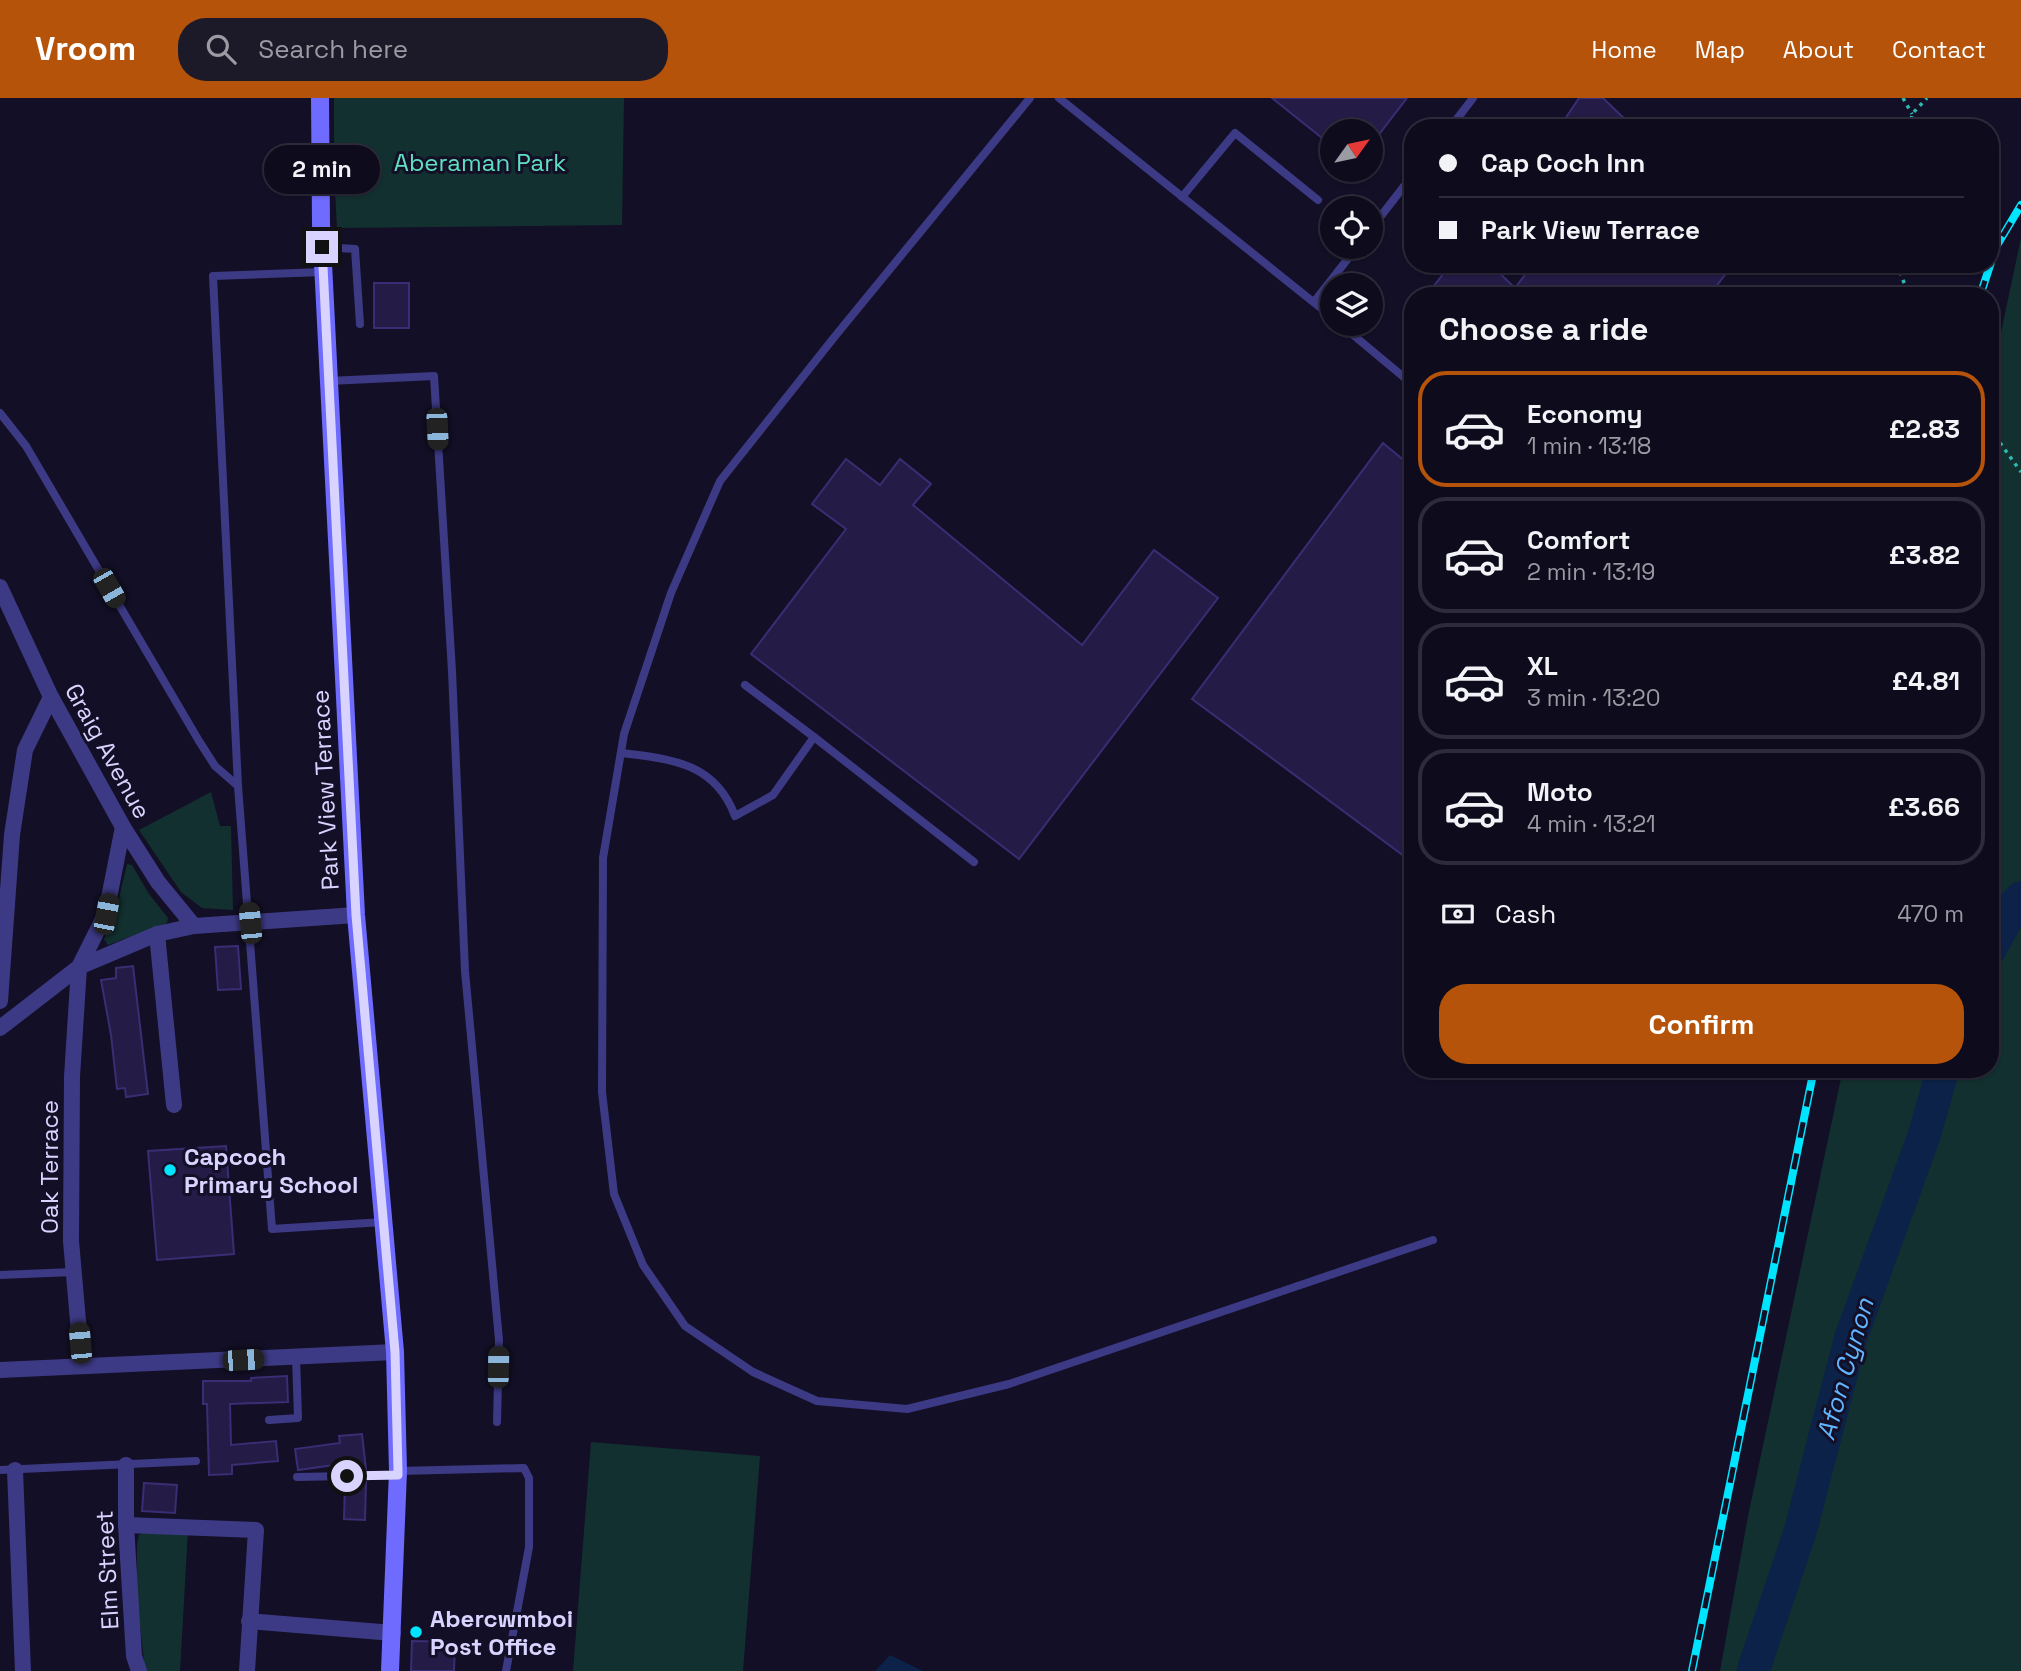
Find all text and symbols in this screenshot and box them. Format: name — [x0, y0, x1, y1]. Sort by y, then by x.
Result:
search box — [178, 18, 668, 81]
text: Vroom — [35, 28, 136, 70]
icon: search — [202, 30, 240, 68]
text: Search here — [258, 32, 408, 66]
text: Home — [1591, 34, 1657, 65]
text: Map — [1695, 34, 1745, 65]
text: About — [1783, 34, 1854, 65]
text: Contact — [1892, 34, 1986, 65]
north arrow — [1320, 119, 1382, 182]
map controls — [1320, 119, 1383, 336]
callout: 2 min — [264, 145, 380, 194]
text: Cap Coch Inn — [1481, 146, 1645, 180]
park label: Aberaman Park — [394, 147, 566, 178]
text: 2 min — [292, 154, 352, 184]
button: locate — [1320, 196, 1383, 259]
text: Park View Terrace — [1481, 213, 1700, 247]
route end — [306, 231, 338, 263]
button: layers — [1320, 273, 1383, 336]
text: Choose a ride — [1439, 309, 1649, 349]
text: Economy — [1527, 397, 1643, 431]
icon: car — [1443, 398, 1506, 461]
car — [426, 407, 449, 451]
text: £2.83 — [1889, 412, 1960, 446]
text: 1 min · 13:18 — [1527, 431, 1651, 461]
text: Comfort — [1527, 523, 1630, 557]
icon: car — [1443, 524, 1506, 587]
text: £3.82 — [1889, 538, 1960, 572]
text: 2 min · 13:19 — [1527, 557, 1655, 587]
car — [90, 565, 129, 611]
text: XL — [1527, 649, 1558, 683]
icon: car — [1443, 650, 1506, 713]
text: £4.81 — [1892, 664, 1960, 698]
street label: Graig Avenue — [58, 678, 158, 824]
text: 3 min · 13:20 — [1527, 683, 1660, 713]
street label: Park View Terrace — [304, 689, 346, 891]
text: Moto — [1527, 775, 1593, 809]
icon: car — [1443, 776, 1506, 839]
text: £3.66 — [1888, 790, 1960, 824]
text: 4 min · 13:21 — [1527, 809, 1656, 839]
car — [92, 891, 121, 937]
icon: cash — [1439, 895, 1477, 933]
text: Cash — [1495, 897, 1556, 931]
text: 470 m — [1897, 899, 1964, 929]
car — [238, 901, 263, 945]
button: Confirm — [1439, 984, 1964, 1064]
street label: Oak Terrace — [34, 1100, 65, 1234]
place label: Capcoch Primary School — [184, 1141, 358, 1200]
marker: Capcoch Primary School — [162, 1162, 178, 1178]
water label: Afon Cynon — [1809, 1293, 1882, 1444]
car — [68, 1321, 93, 1365]
car — [488, 1346, 509, 1388]
car — [222, 1348, 265, 1372]
route start — [331, 1460, 363, 1492]
street label: Elm Street — [88, 1509, 126, 1631]
place label: Abercwmboi Post Office — [430, 1603, 573, 1662]
marker: Abercwmboi Post Office — [408, 1624, 424, 1640]

